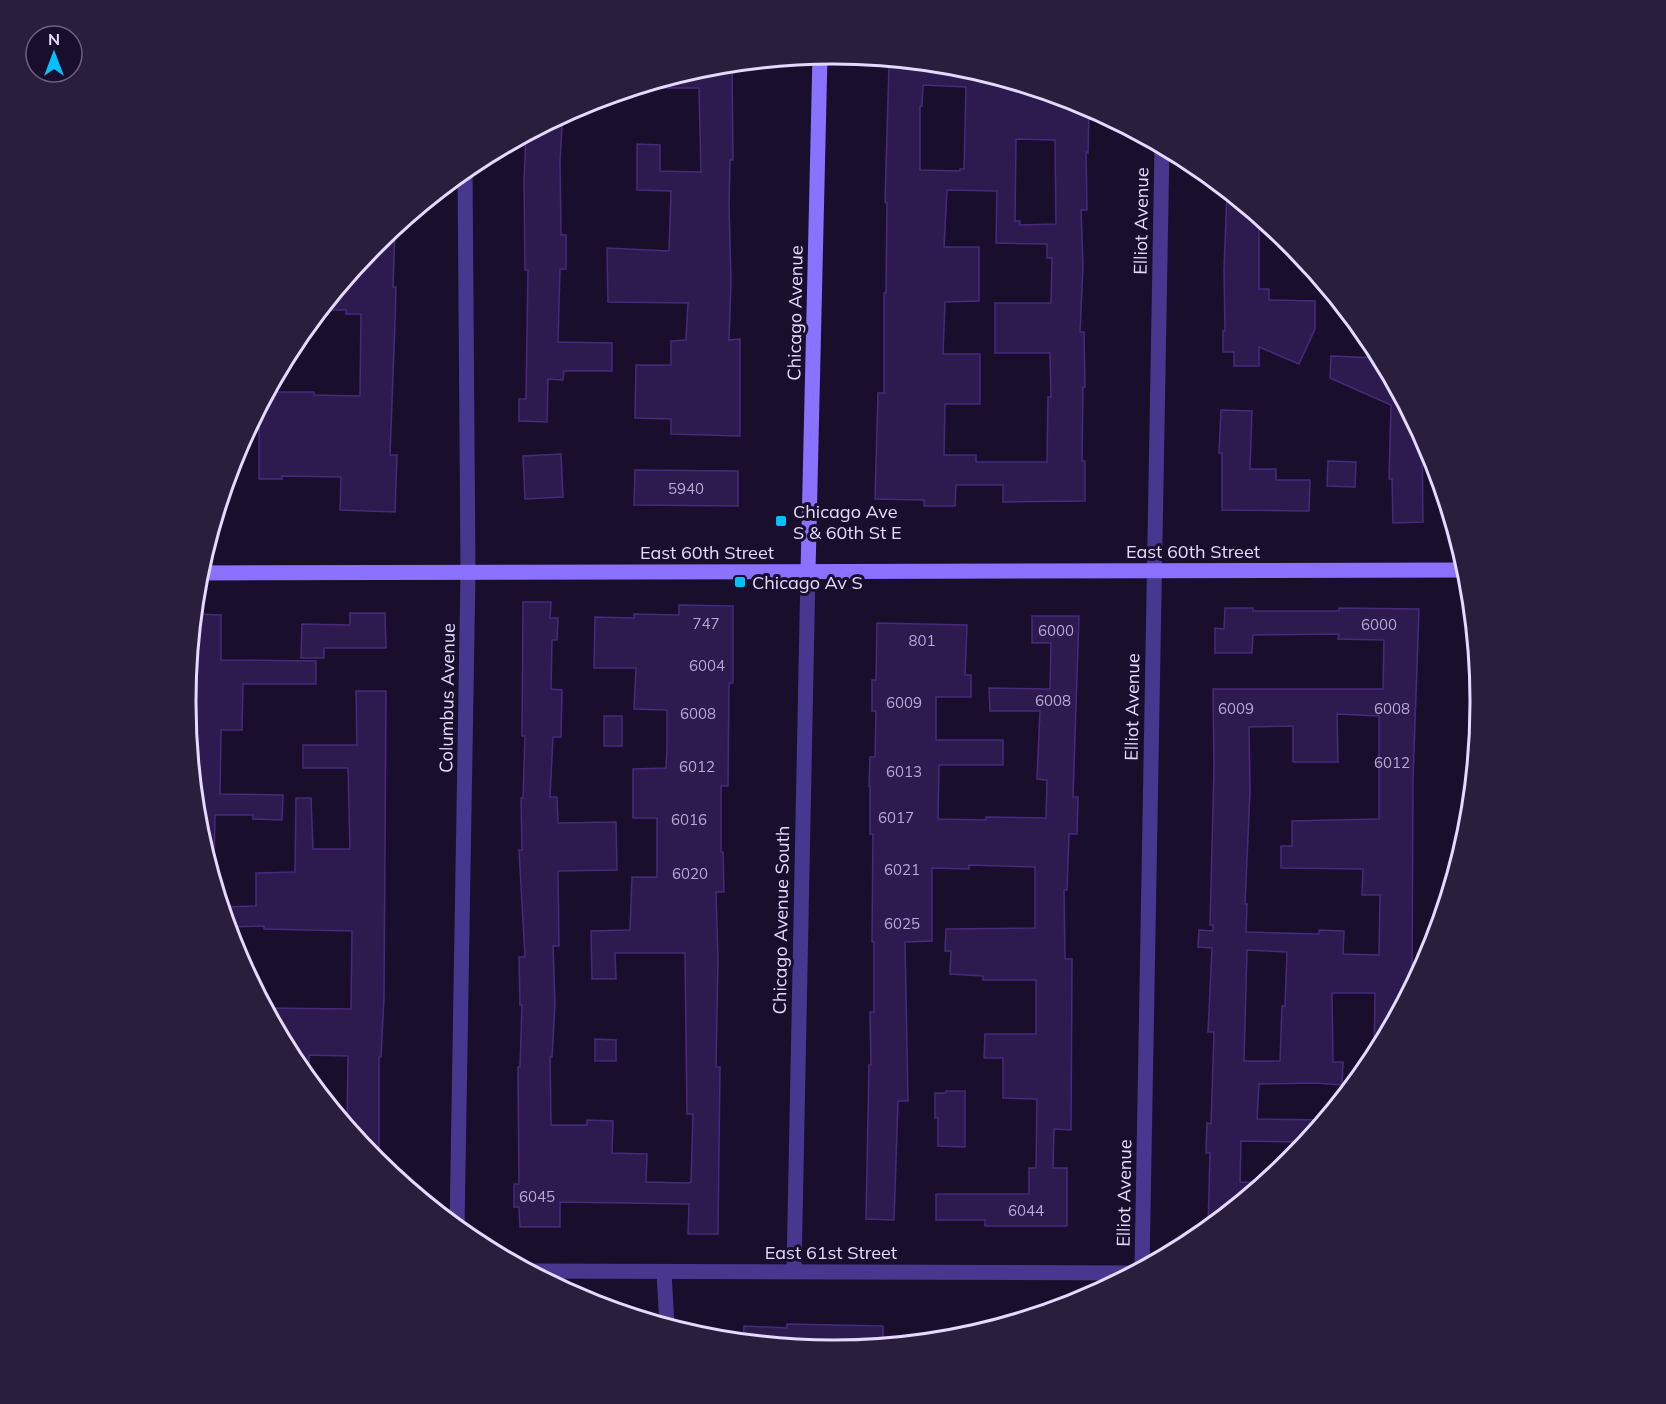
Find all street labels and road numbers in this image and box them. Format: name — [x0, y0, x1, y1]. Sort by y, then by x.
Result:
street label: Elliot Avenue — [1129, 167, 1153, 275]
street label: Chicago Avenue — [782, 245, 808, 381]
street label: East 60th Street — [1126, 540, 1260, 563]
street label: East 60th Street — [640, 541, 774, 564]
street label: Columbus Avenue — [434, 623, 460, 773]
street label: Elliot Avenue — [1120, 653, 1144, 761]
street label: Chicago Avenue South — [768, 825, 794, 1015]
street label: Elliot Avenue — [1112, 1139, 1136, 1247]
street label: East 61st Street — [765, 1241, 897, 1264]

